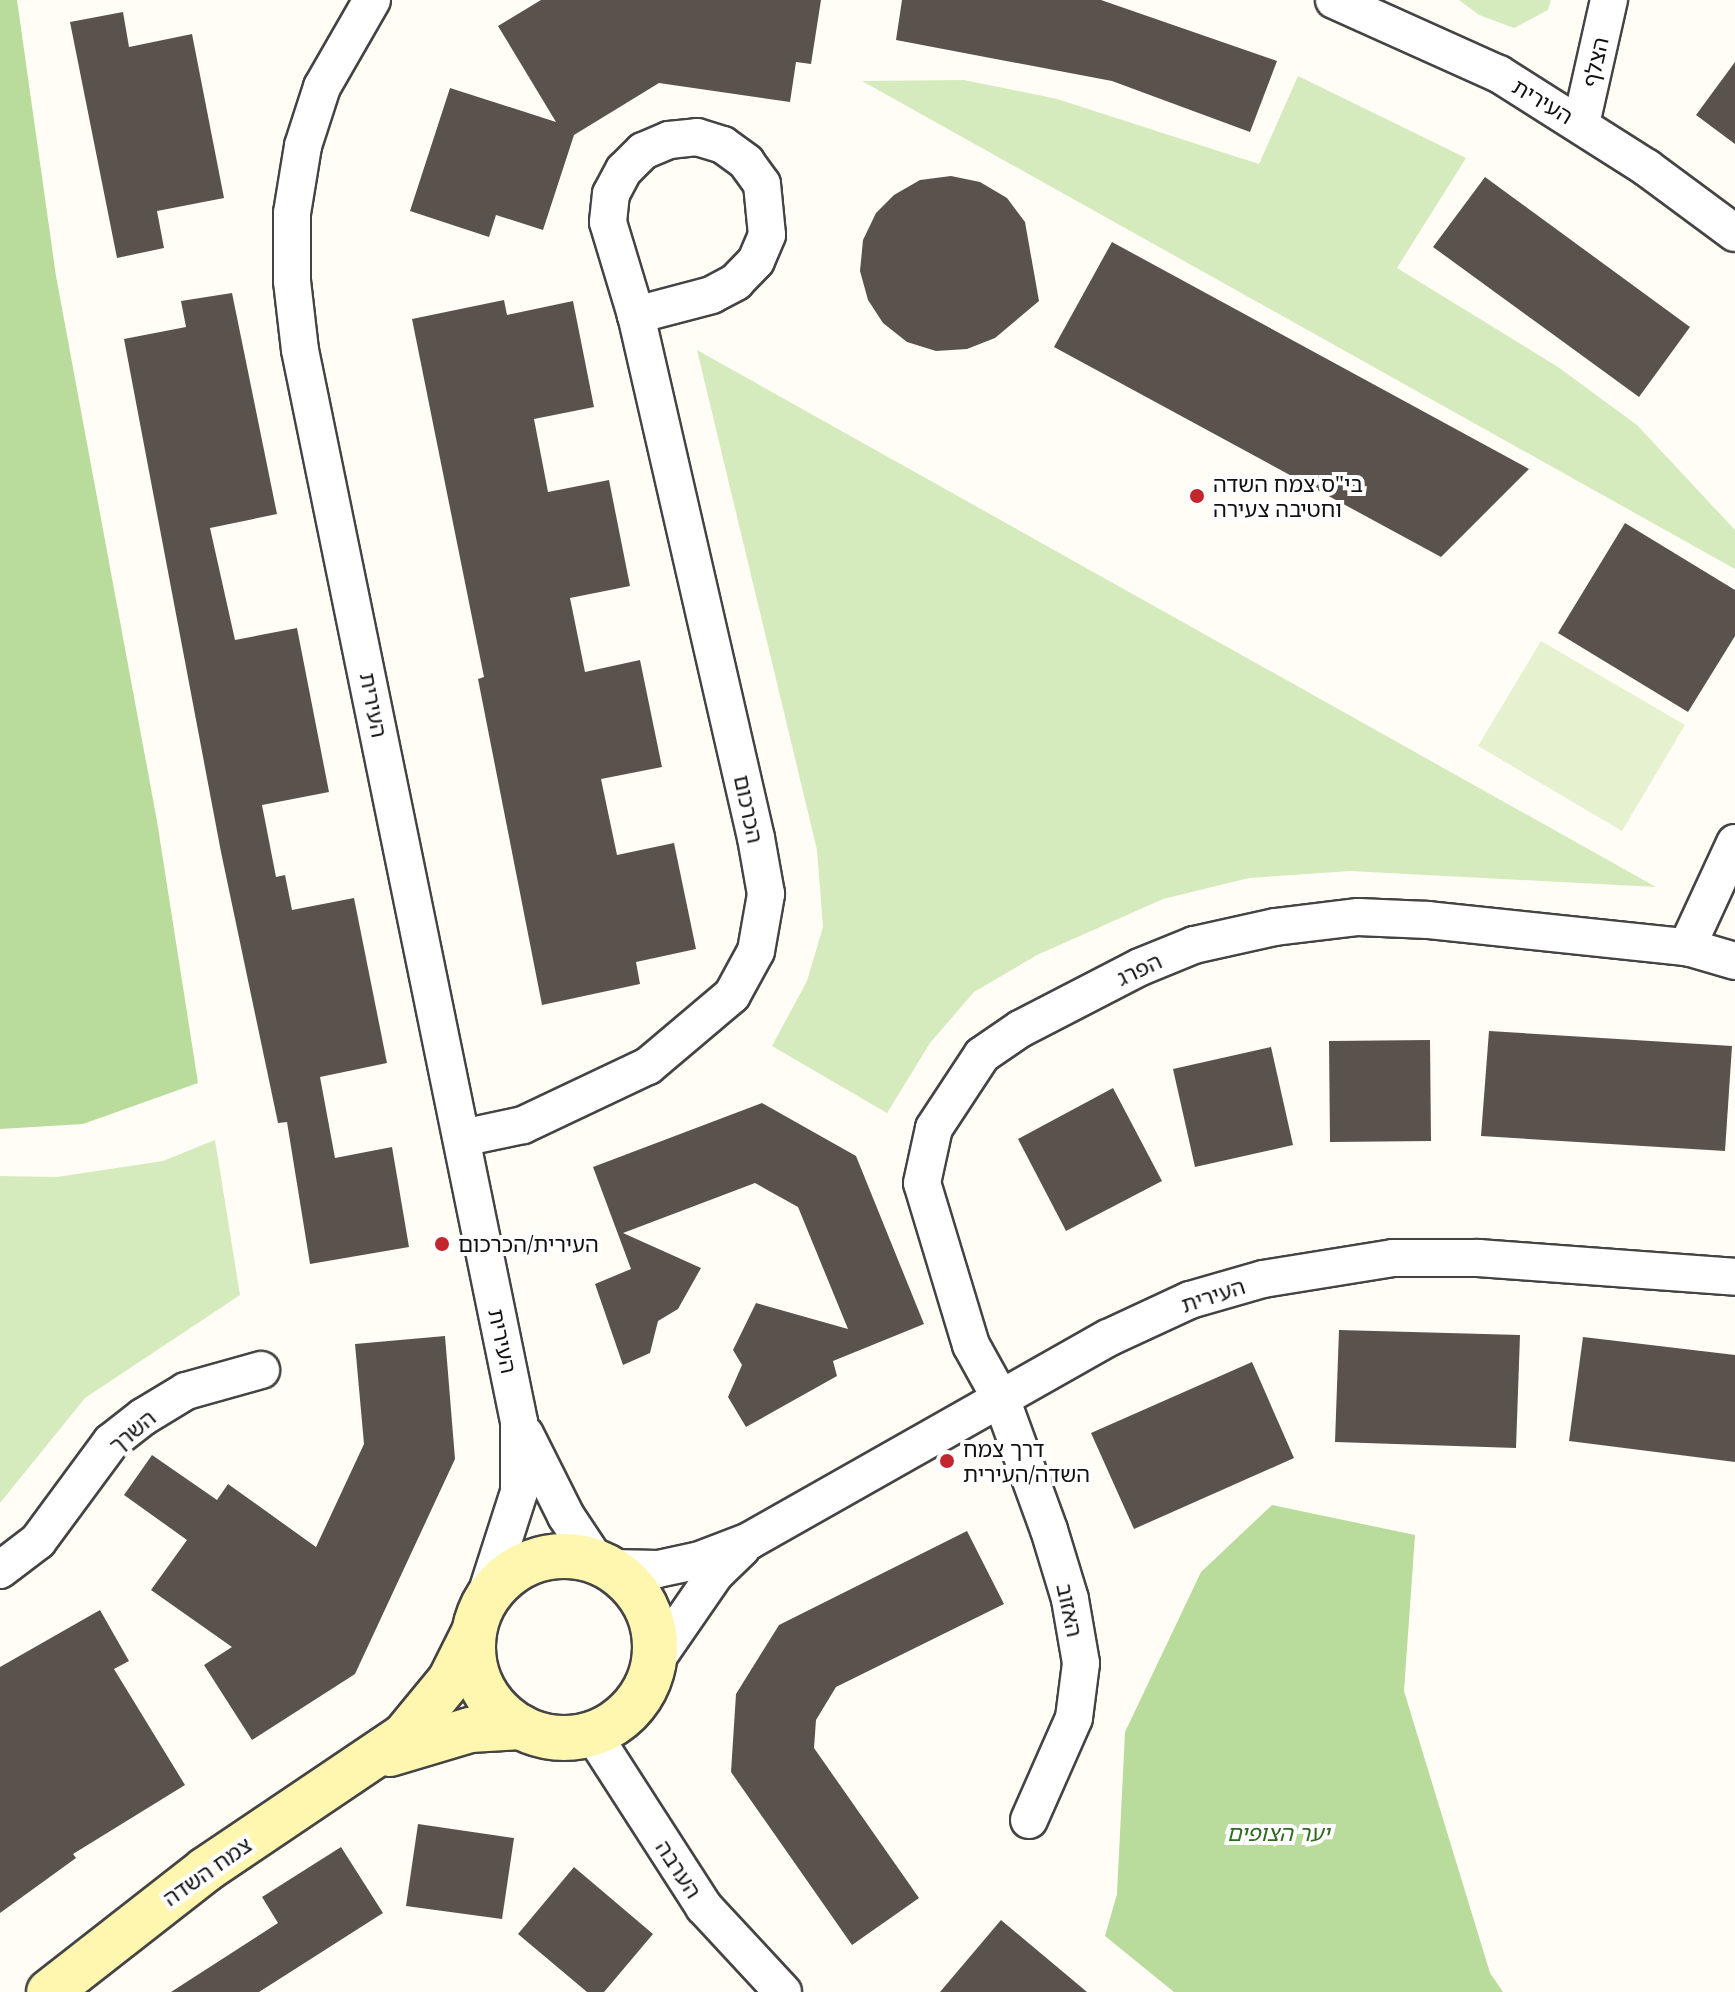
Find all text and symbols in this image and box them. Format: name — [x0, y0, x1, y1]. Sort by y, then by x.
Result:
street label: הצלף — [1576, 35, 1614, 89]
street label: העירית — [1508, 73, 1578, 129]
place label: בי"ס צמח השדה וחטיבה צעירה — [1213, 470, 1363, 522]
marker: בי"ס צמח השדה וחטיבה צעירה — [1188, 487, 1206, 505]
street label: העירית — [355, 670, 393, 740]
street label: הכרכום — [729, 773, 769, 845]
street label: הפרג — [1112, 947, 1166, 991]
place label: העירית/הכרכום — [458, 1231, 599, 1257]
marker: העירית/הכרכום — [433, 1235, 451, 1253]
street label: העירית — [1178, 1272, 1248, 1318]
street label: העירית — [483, 1306, 523, 1376]
street label: השרך — [103, 1404, 161, 1458]
place label: דרך צמח השדה/העירית — [963, 1435, 1090, 1486]
marker: דרך צמח השדה/העירית — [938, 1452, 956, 1470]
street label: האזוב — [1051, 1581, 1089, 1639]
park label: יער הצופים — [1226, 1820, 1330, 1846]
street label: צמח השדה — [158, 1831, 256, 1911]
street label: הערבה — [651, 1835, 707, 1903]

